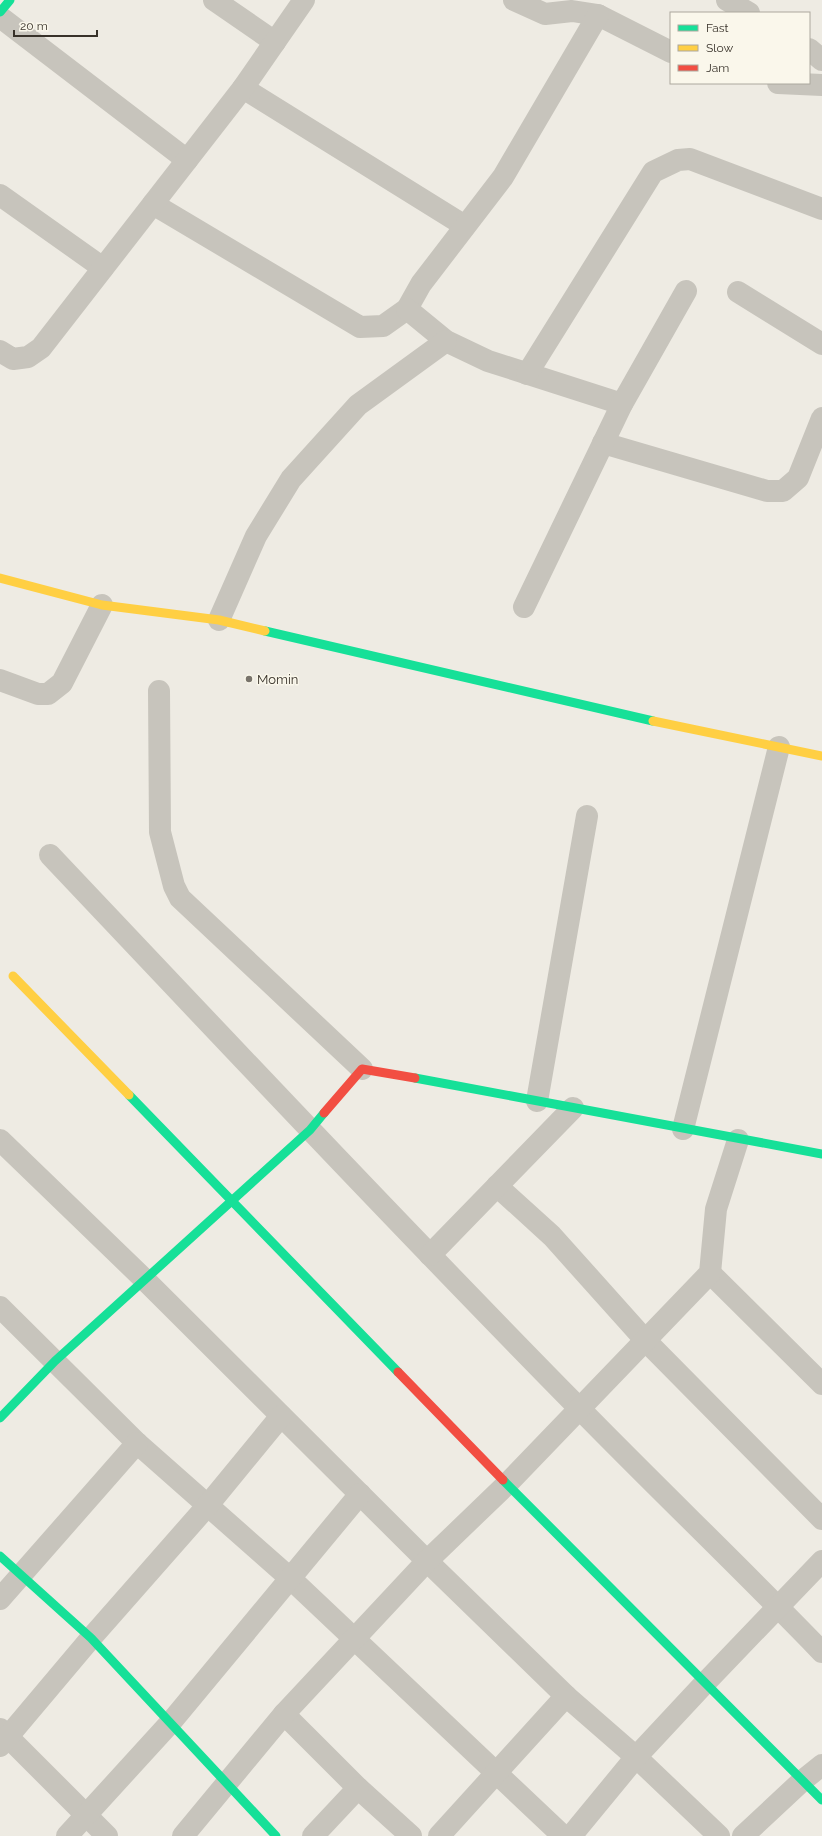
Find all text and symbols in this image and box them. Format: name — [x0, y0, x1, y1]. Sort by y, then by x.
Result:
scale bar — [14, 12, 97, 38]
legend — [670, 12, 810, 84]
text: 20 m — [20, 19, 48, 33]
text: Fast — [706, 21, 729, 35]
text: Slow — [706, 41, 733, 55]
text: Jam — [706, 61, 729, 75]
place label: Momin — [257, 672, 298, 687]
marker: Momin — [244, 674, 254, 684]

